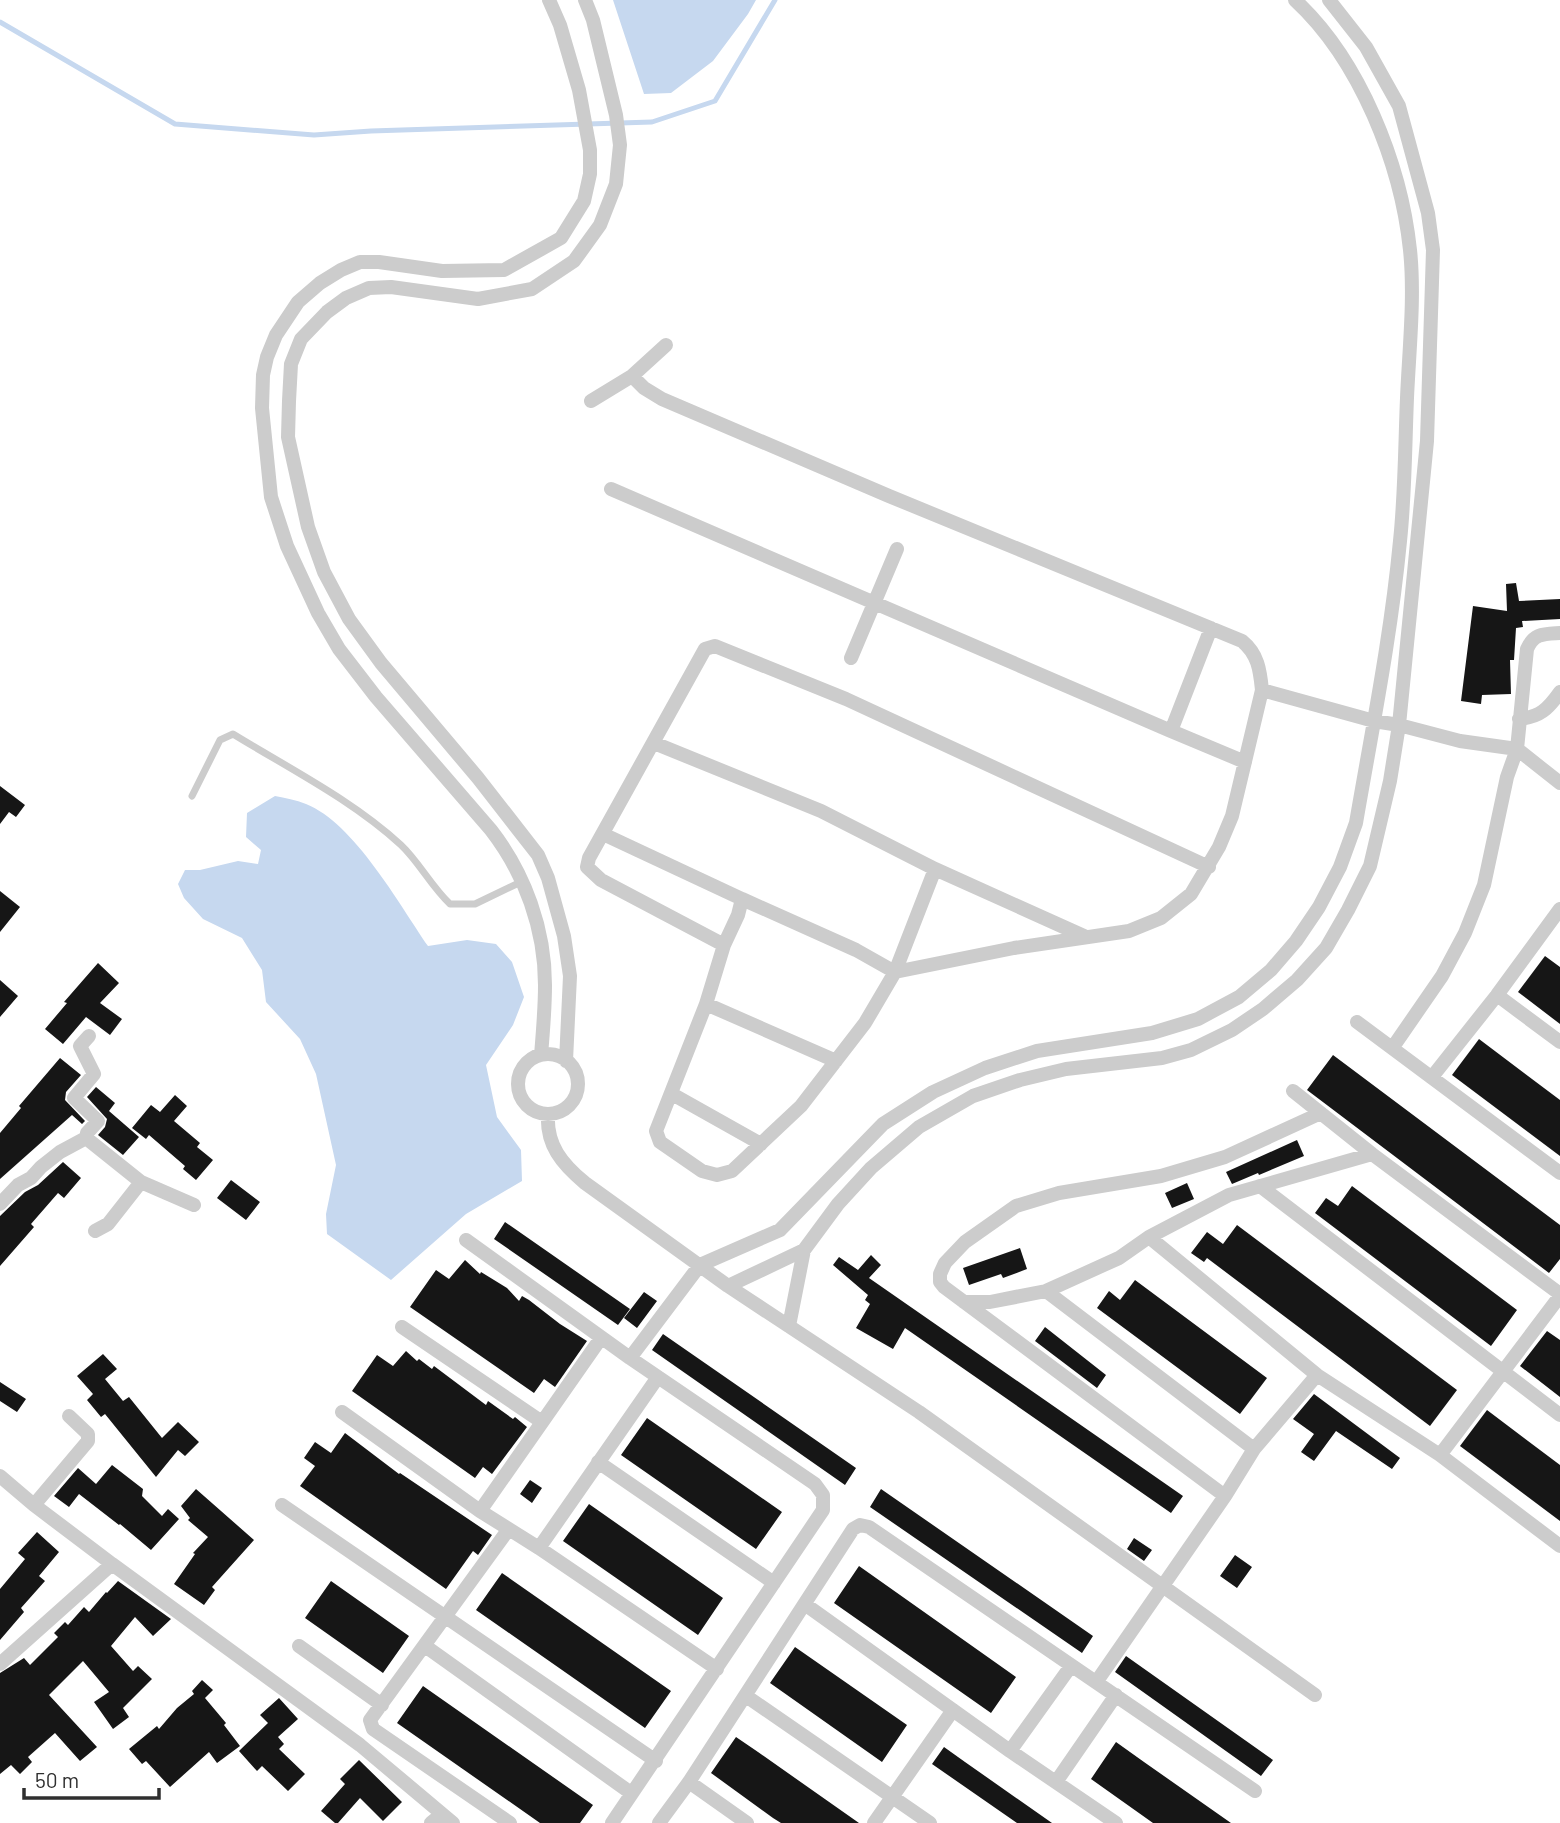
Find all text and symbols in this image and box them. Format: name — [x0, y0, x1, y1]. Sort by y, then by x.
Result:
scale bar — [24, 1756, 159, 1800]
text: 50 m — [35, 1767, 79, 1792]

